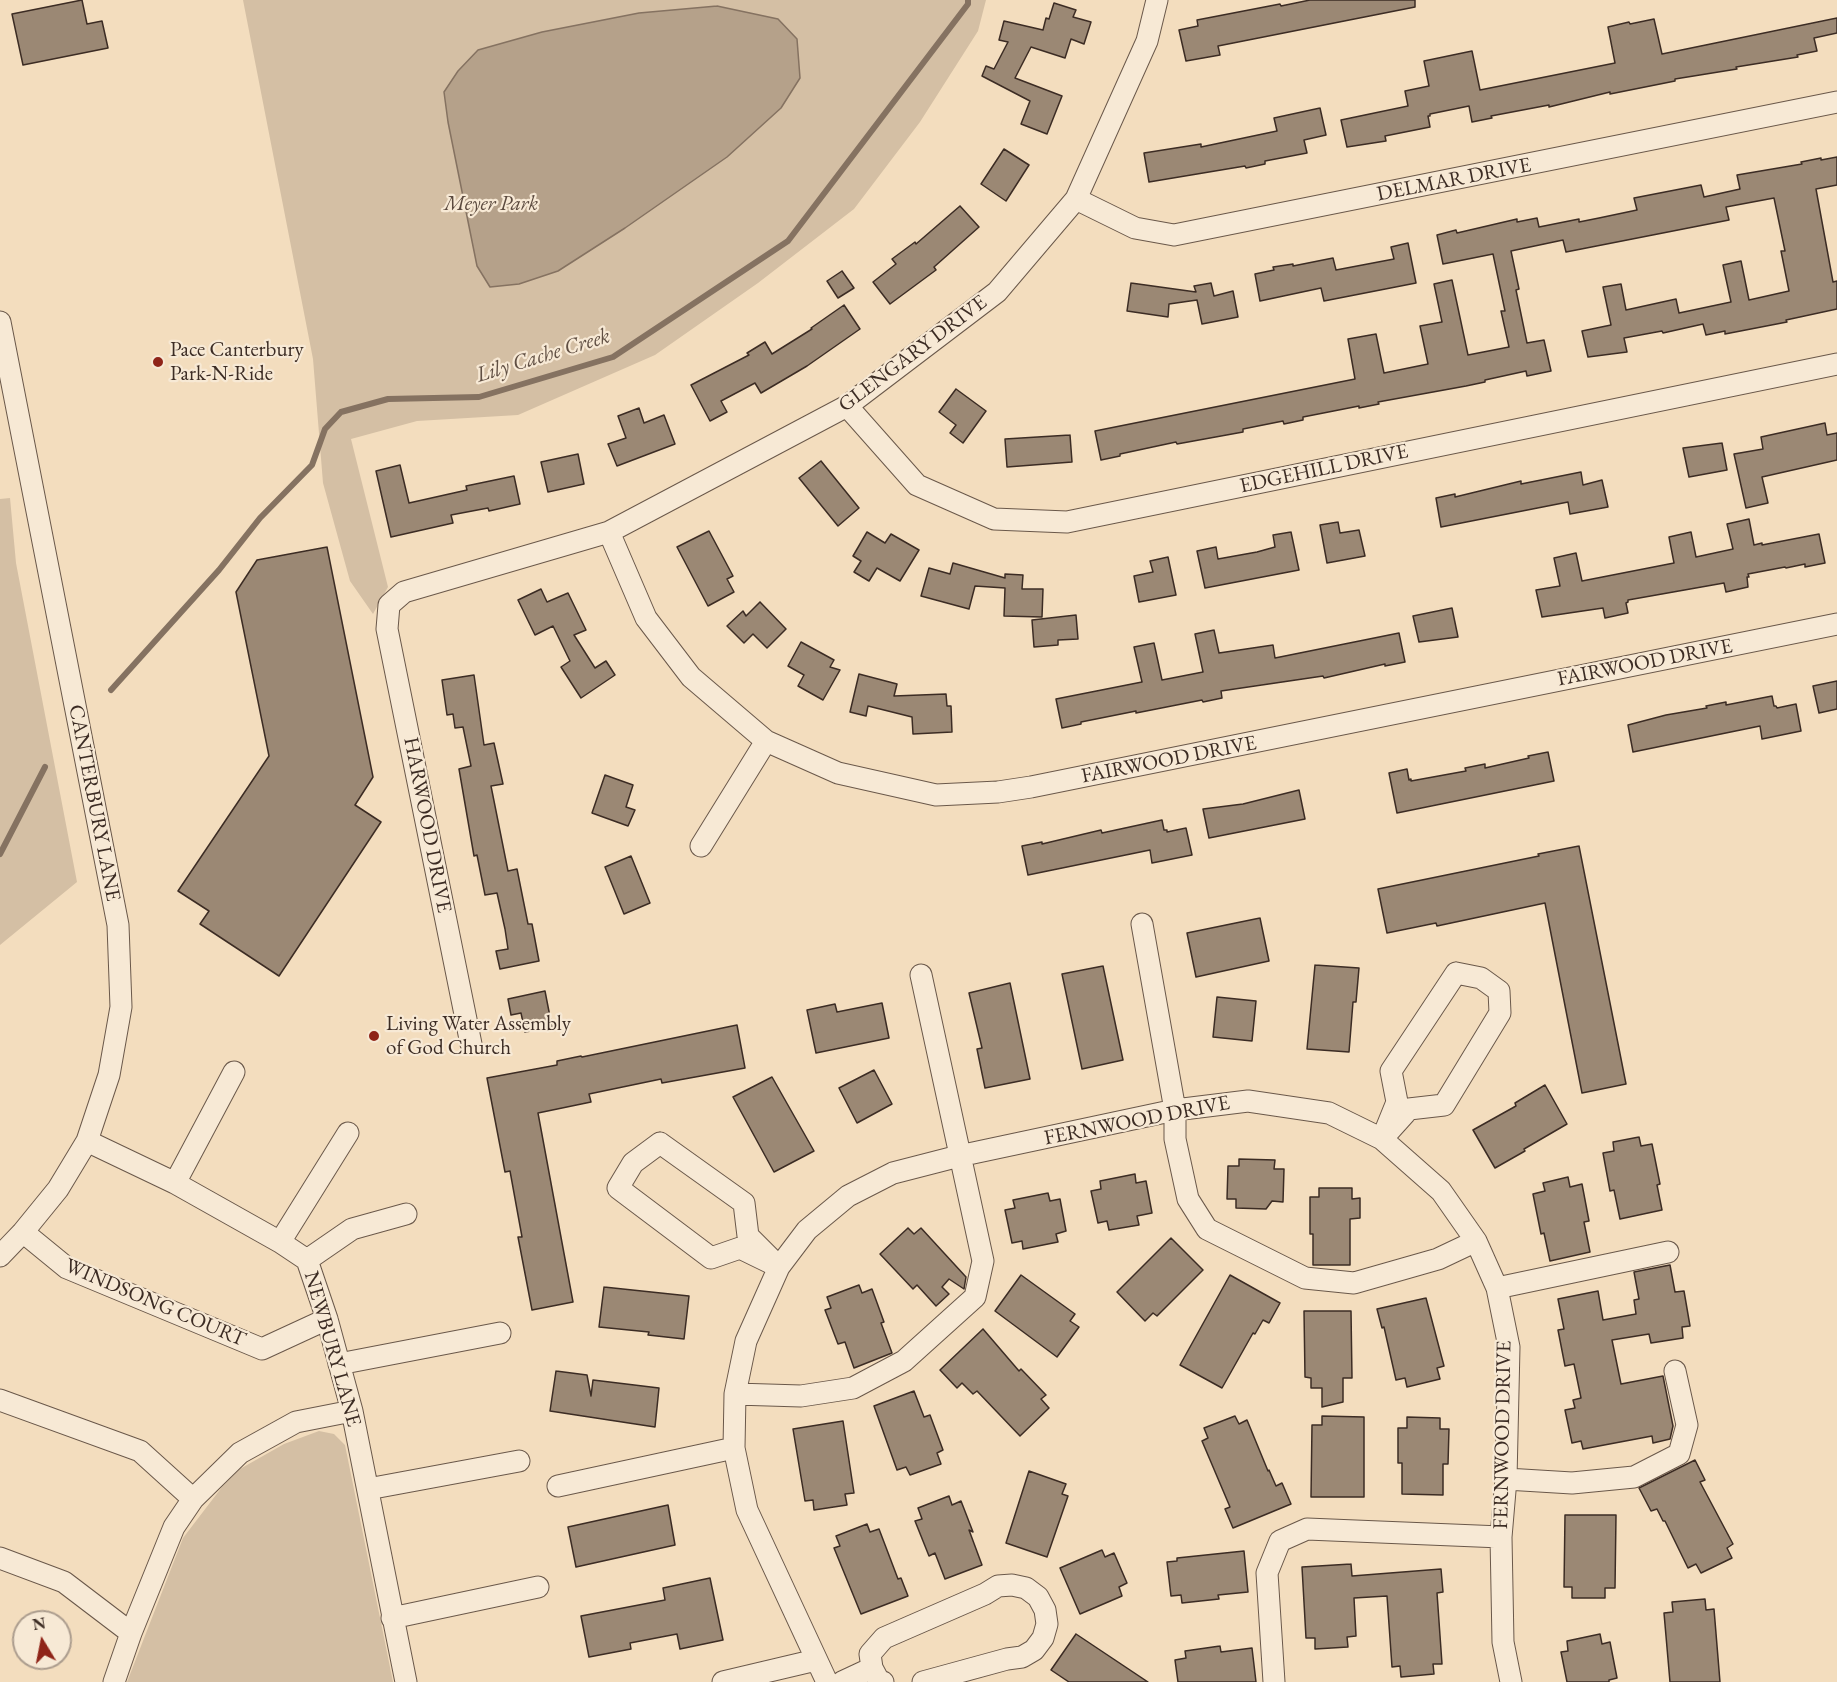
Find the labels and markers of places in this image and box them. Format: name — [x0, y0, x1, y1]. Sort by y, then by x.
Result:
place label: Pace Canterbury Park-N-Ride — [170, 337, 304, 387]
marker: Pace Canterbury Park-N-Ride — [151, 355, 165, 369]
place label: Living Water Assembly of God Church — [386, 1011, 571, 1061]
marker: Living Water Assembly of God Church — [367, 1029, 381, 1043]

